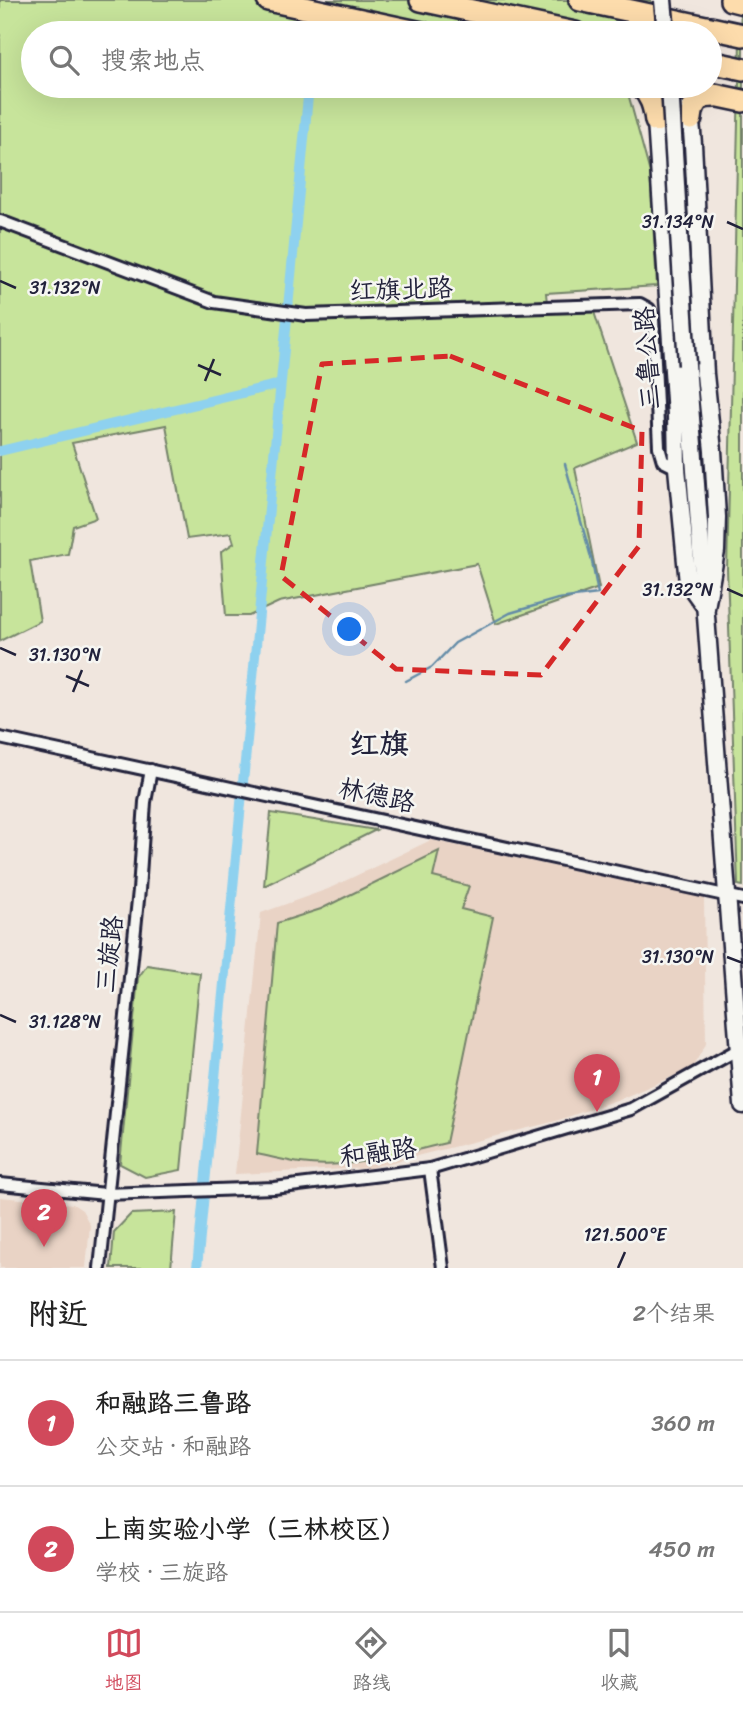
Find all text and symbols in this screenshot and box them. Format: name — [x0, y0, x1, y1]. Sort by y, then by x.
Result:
search box — [21, 21, 722, 98]
text: 搜索地点 — [101, 37, 205, 83]
icon: search — [45, 41, 83, 79]
text: 31.134°N — [642, 206, 715, 238]
street label: 红旗北路 — [348, 264, 454, 314]
text: 31.132°N — [29, 272, 101, 304]
street label: 三鲁公路 — [620, 305, 674, 411]
text: 31.132°N — [642, 574, 714, 606]
your location — [332, 612, 366, 646]
text: 31.130°N — [29, 639, 102, 671]
district label: 红旗 — [349, 717, 409, 771]
street label: 林德路 — [334, 764, 420, 826]
street label: 三旋路 — [82, 913, 136, 995]
text: 31.130°N — [642, 941, 715, 973]
text: 31.128°N — [29, 1006, 102, 1038]
pin: 1 — [574, 1054, 620, 1112]
street label: 和融路 — [336, 1124, 420, 1180]
pin: 2 — [21, 1189, 67, 1247]
text: 121.500°E — [584, 1219, 667, 1251]
text: 附近 — [28, 1287, 88, 1341]
text: 2个结果 — [633, 1293, 715, 1334]
text: 和融路三鲁路 — [95, 1380, 251, 1426]
text: 1 — [46, 1403, 56, 1444]
text: 360 m — [651, 1403, 715, 1444]
text: 公交站 · 和融路 — [95, 1426, 251, 1467]
text: 上南实验小学（三林校区） — [95, 1506, 407, 1552]
text: 2 — [44, 1529, 58, 1570]
text: 450 m — [648, 1529, 715, 1570]
text: 学校 · 三旋路 — [95, 1552, 228, 1593]
tab: 地图 — [105, 1624, 143, 1699]
tab: 路线 — [352, 1624, 390, 1699]
tab: 收藏 — [600, 1624, 638, 1699]

